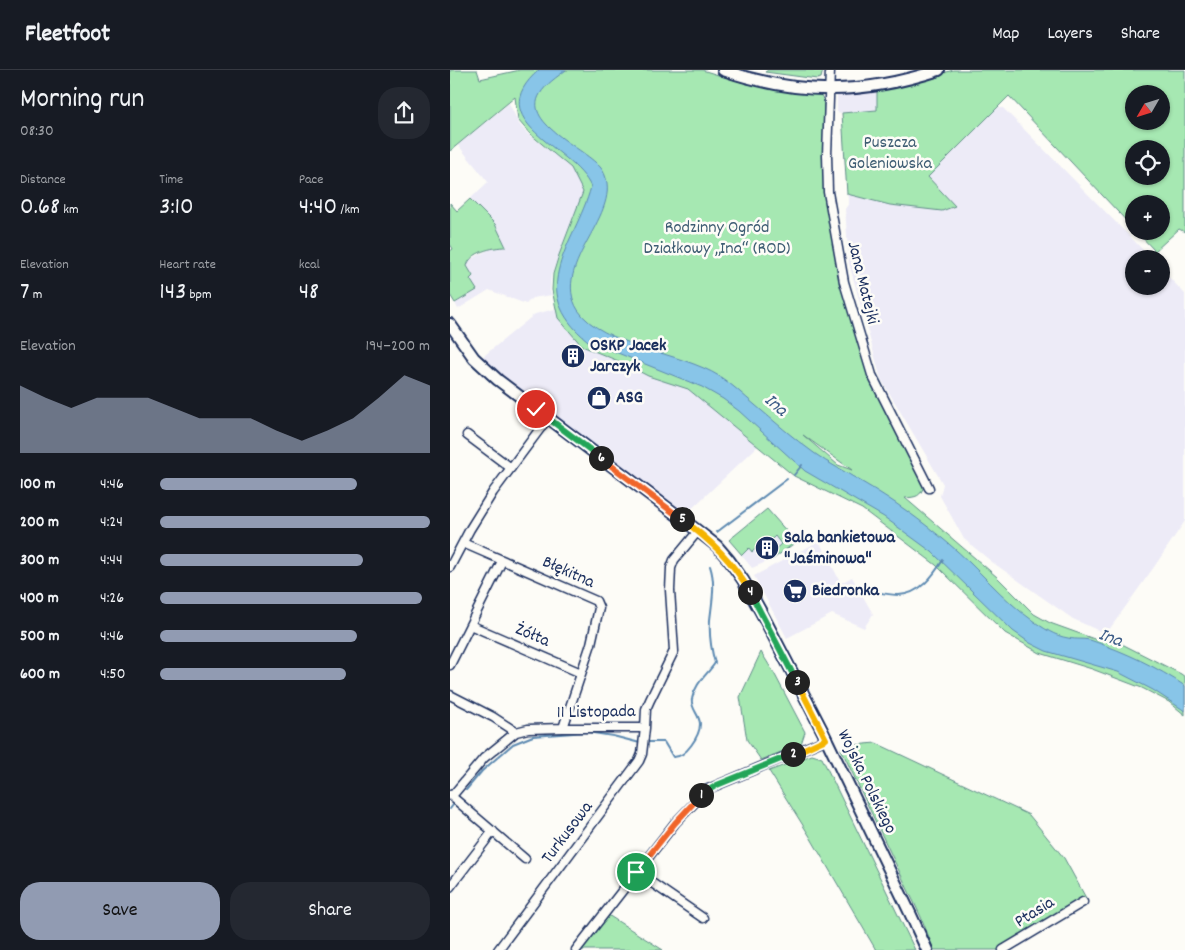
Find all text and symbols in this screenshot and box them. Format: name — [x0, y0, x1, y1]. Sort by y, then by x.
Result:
text: Fleetfoot — [25, 18, 110, 52]
text: Map — [992, 22, 1019, 47]
text: Layers — [1047, 22, 1093, 47]
text: Share — [1121, 22, 1160, 47]
text: Morning run — [20, 81, 144, 121]
north arrow — [1125, 85, 1170, 130]
map controls — [1125, 85, 1170, 295]
button: share — [378, 87, 430, 139]
text: 08:30 — [20, 120, 54, 143]
park label: Puszcza Goleniowska — [848, 131, 933, 177]
button: locate — [1125, 140, 1170, 185]
text: Distance — [20, 170, 66, 190]
text: Time — [159, 170, 183, 190]
text: Pace — [299, 170, 323, 190]
text: 0.68 — [20, 190, 60, 226]
text: 3:10 — [159, 190, 194, 226]
text: 4:40 — [299, 190, 337, 226]
button: + — [1125, 195, 1170, 240]
text: km — [60, 200, 79, 220]
text: /km — [337, 200, 360, 220]
park label: Rodzinny Ogród Działkowy „Ina“ (ROD) — [644, 216, 790, 262]
street label: Jana Matejki — [840, 239, 884, 327]
button: − — [1125, 250, 1170, 295]
text: Elevation — [20, 255, 69, 275]
text: Heart rate — [159, 255, 216, 275]
text: kcal — [299, 255, 320, 275]
text: 7 — [20, 275, 30, 311]
text: 143 — [159, 275, 186, 311]
text: 48 — [299, 275, 319, 311]
text: m — [30, 285, 42, 305]
text: bpm — [186, 285, 212, 305]
place label: OSKP Jacek Jarczyk — [590, 334, 667, 380]
text: Elevation — [20, 335, 76, 358]
text: 194–200 m — [366, 335, 430, 358]
building icon: OSKP Jacek Jarczyk — [560, 343, 586, 369]
shop icon: ASG — [586, 385, 612, 411]
place label: ASG — [616, 386, 643, 411]
pin — [515, 388, 557, 430]
water label: Ina — [757, 388, 794, 425]
icon: check — [522, 395, 550, 423]
pin: 6 — [588, 446, 614, 470]
text: 6 — [598, 448, 605, 468]
text: 100 m — [20, 473, 56, 496]
text: 4:46 — [100, 473, 124, 496]
pin: 5 — [670, 506, 694, 532]
text: 5 — [679, 509, 686, 529]
text: 200 m — [20, 511, 59, 534]
text: 4:24 — [100, 511, 123, 534]
place label: Sala bankietowa "Jaśminowa" — [784, 526, 896, 572]
building icon: Sala bankietowa "Jaśminowa" — [754, 535, 780, 561]
text: 300 m — [20, 549, 59, 572]
text: 4:44 — [100, 549, 123, 572]
street label: Błękitna — [538, 550, 599, 596]
supermarket icon: Biedronka — [782, 578, 808, 604]
place label: Biedronka — [812, 579, 880, 604]
pin: 4 — [738, 580, 762, 604]
text: 4 — [748, 582, 753, 602]
text: 400 m — [20, 587, 59, 610]
text: 4:26 — [100, 587, 124, 610]
street label: Żółta — [511, 618, 554, 655]
water label: Ina — [1094, 622, 1127, 656]
text: 500 m — [20, 625, 60, 648]
text: 4:46 — [100, 625, 124, 648]
text: 600 m — [20, 663, 60, 686]
text: 4:50 — [100, 663, 125, 686]
pin: 3 — [784, 670, 810, 694]
text: 3 — [794, 672, 801, 692]
street label: 11 Listopada — [557, 700, 636, 726]
street label: Wojska Polskiego — [830, 726, 902, 838]
pin: 2 — [780, 742, 806, 766]
text: 2 — [790, 744, 797, 764]
pin: 1 — [688, 782, 714, 808]
text: 1 — [700, 785, 703, 805]
street label: Turkusowa — [536, 796, 600, 869]
pin — [615, 851, 657, 893]
icon: arrive — [622, 858, 650, 886]
button: Save — [20, 882, 220, 940]
button: Share — [230, 882, 430, 940]
street label: Ptasia — [1010, 891, 1060, 935]

